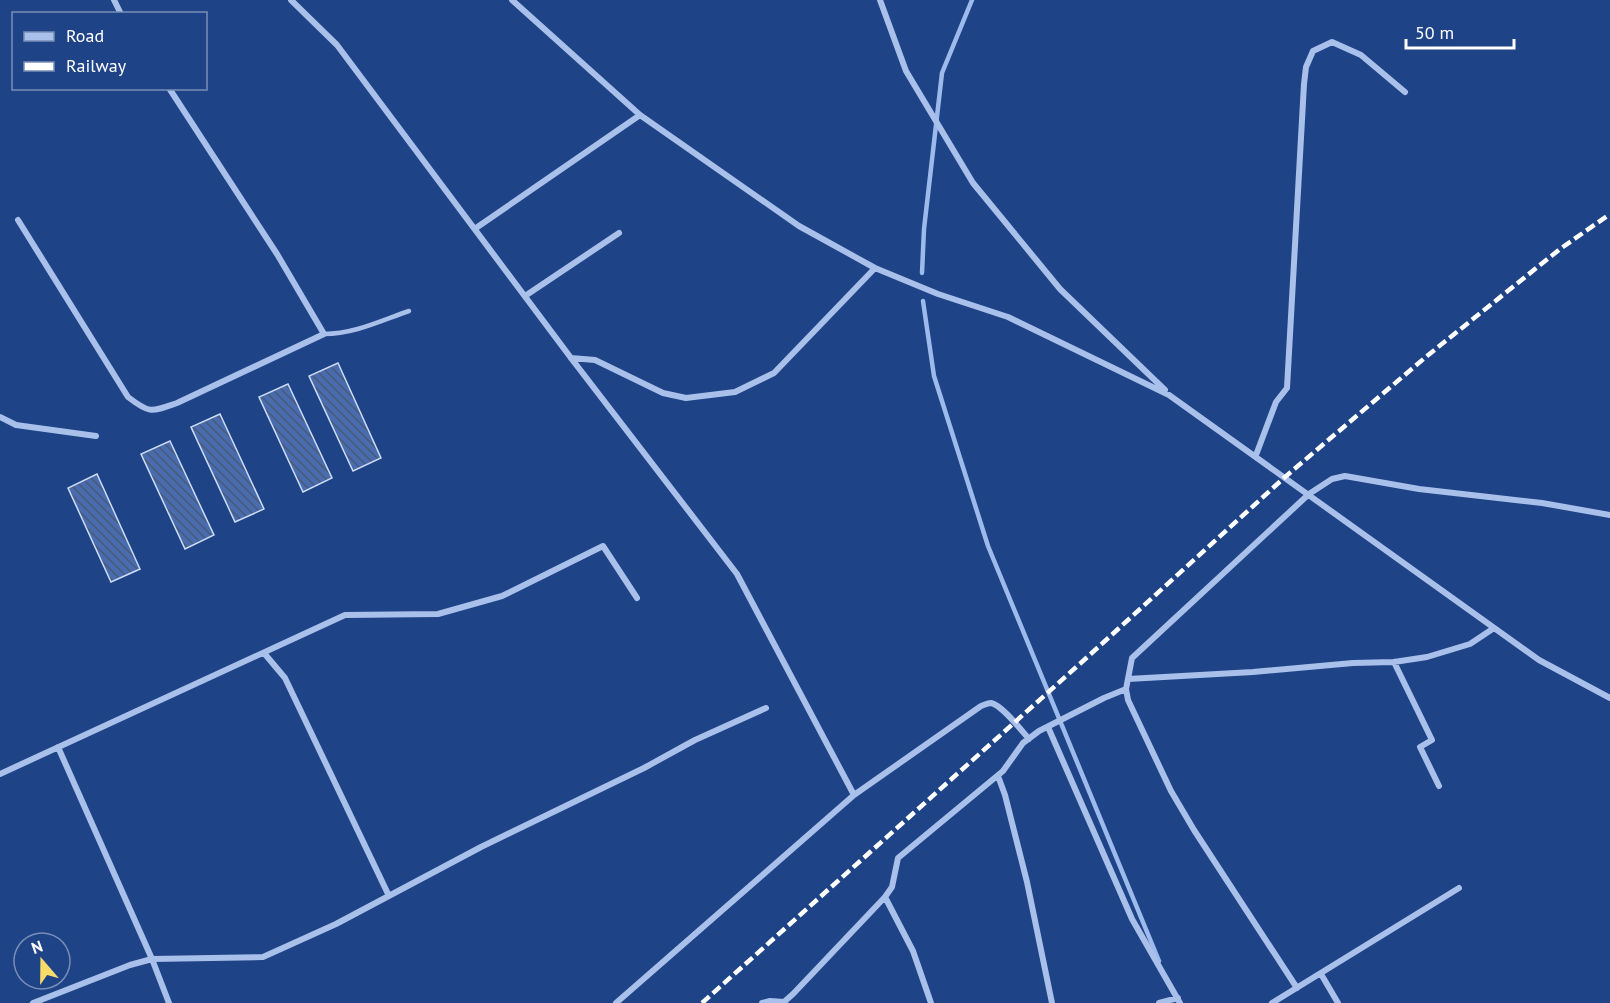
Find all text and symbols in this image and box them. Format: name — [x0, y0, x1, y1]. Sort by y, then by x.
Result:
legend — [12, 12, 207, 90]
scale bar — [1406, 12, 1514, 50]
text: 50 m — [1415, 21, 1454, 44]
text: Road — [66, 24, 104, 47]
text: Railway — [66, 54, 127, 77]
north arrow — [12, 931, 72, 991]
text: N — [29, 936, 45, 958]

